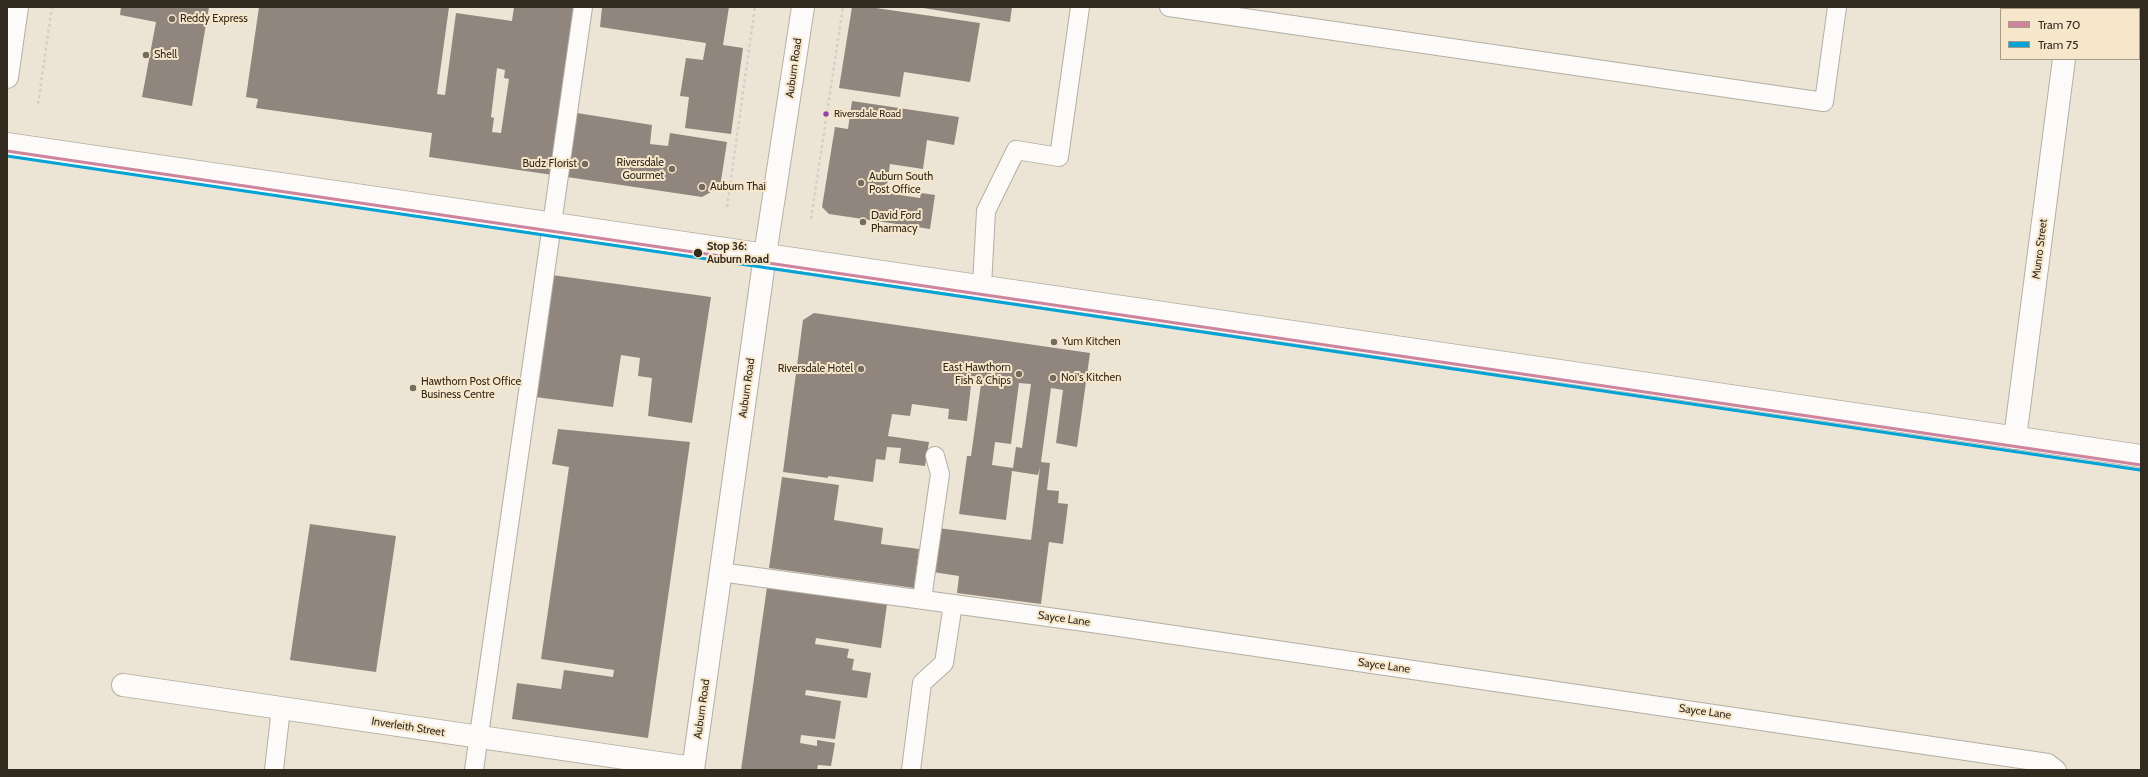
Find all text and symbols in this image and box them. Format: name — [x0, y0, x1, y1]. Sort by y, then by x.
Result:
legend — [2000, 8, 2140, 60]
place label: Reddy Express — [180, 12, 248, 26]
marker: Reddy Express — [167, 14, 177, 24]
text: Tram 70 — [2038, 17, 2080, 32]
street label: Auburn Road — [783, 37, 805, 99]
text: Tram 75 — [2038, 37, 2079, 52]
place label: Shell — [154, 48, 177, 62]
marker: Shell — [141, 50, 151, 60]
place label: Riversdale Road — [834, 108, 901, 120]
marker: Riversdale Road — [821, 109, 831, 119]
place label: Riversdale Gourmet — [617, 156, 664, 182]
place label: Budz Florist — [523, 157, 577, 171]
marker: Budz Florist — [580, 159, 590, 169]
marker: Riversdale Gourmet — [667, 164, 677, 174]
place label: Auburn South Post Office — [869, 170, 933, 196]
marker: Auburn South Post Office — [856, 178, 866, 188]
place label: Auburn Thai — [710, 180, 766, 194]
marker: Auburn Thai — [697, 182, 707, 192]
place label: David Ford Pharmacy — [871, 209, 921, 235]
marker: David Ford Pharmacy — [858, 217, 868, 227]
street label: Munro Street — [2030, 218, 2050, 280]
place label: Stop 36: Auburn Road — [707, 240, 769, 266]
marker: Stop 36: Auburn Road — [692, 247, 704, 259]
place label: Yum Kitchen — [1062, 335, 1121, 349]
marker: Yum Kitchen — [1049, 337, 1059, 347]
street label: Auburn Road — [736, 357, 758, 419]
place label: East Hawthorn Fish & Chips — [943, 361, 1011, 387]
place label: Riversdale Hotel — [778, 362, 853, 376]
marker: Riversdale Hotel — [856, 364, 866, 374]
marker: East Hawthorn Fish & Chips — [1014, 369, 1024, 379]
place label: Noi's Kitchen — [1061, 371, 1121, 385]
marker: Noi's Kitchen — [1048, 373, 1058, 383]
place label: Hawthorn Post Office Business Centre — [421, 375, 521, 401]
marker: Hawthorn Post Office Business Centre — [408, 383, 418, 393]
street label: Sayce Lane — [1037, 609, 1091, 629]
street label: Sayce Lane — [1357, 656, 1411, 676]
street label: Auburn Road — [691, 678, 713, 740]
street label: Sayce Lane — [1678, 702, 1732, 722]
street label: Inverleith Street — [370, 715, 446, 739]

